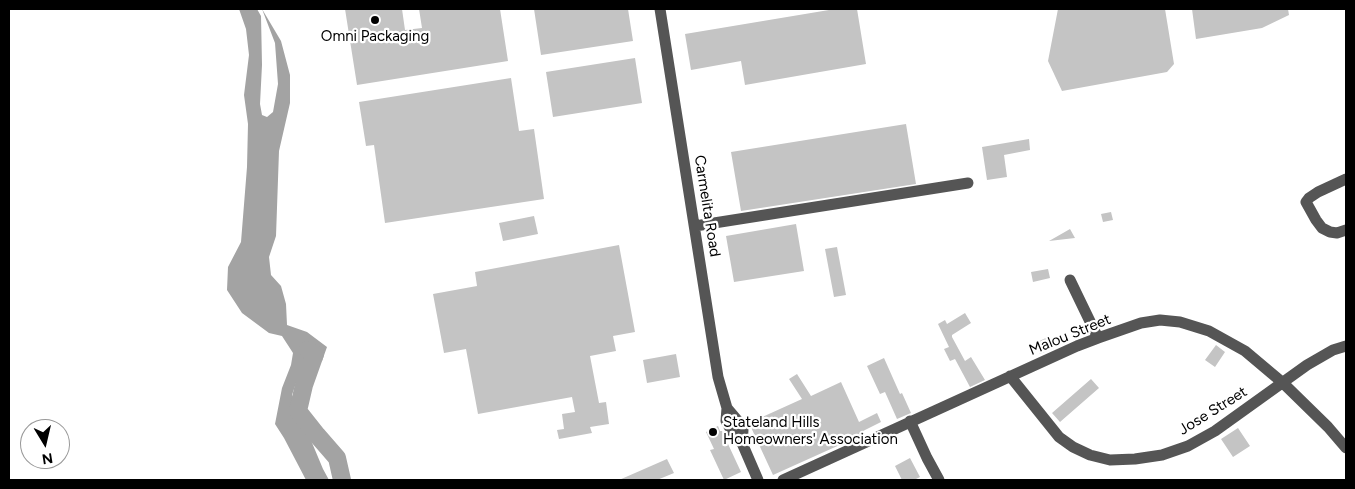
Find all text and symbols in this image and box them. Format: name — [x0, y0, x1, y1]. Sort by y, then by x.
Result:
marker: Omni Packaging — [369, 14, 381, 26]
place label: Omni Packaging — [321, 28, 429, 46]
street label: Carmelita Road — [690, 154, 724, 258]
street label: Malou Street — [1027, 310, 1113, 360]
street label: Jose Street — [1175, 383, 1251, 439]
place label: Stateland Hills Homeowners' Association — [723, 414, 898, 449]
north arrow — [20, 419, 70, 469]
marker: Stateland Hills Homeowners' Association — [707, 426, 719, 438]
text: N — [41, 449, 54, 468]

